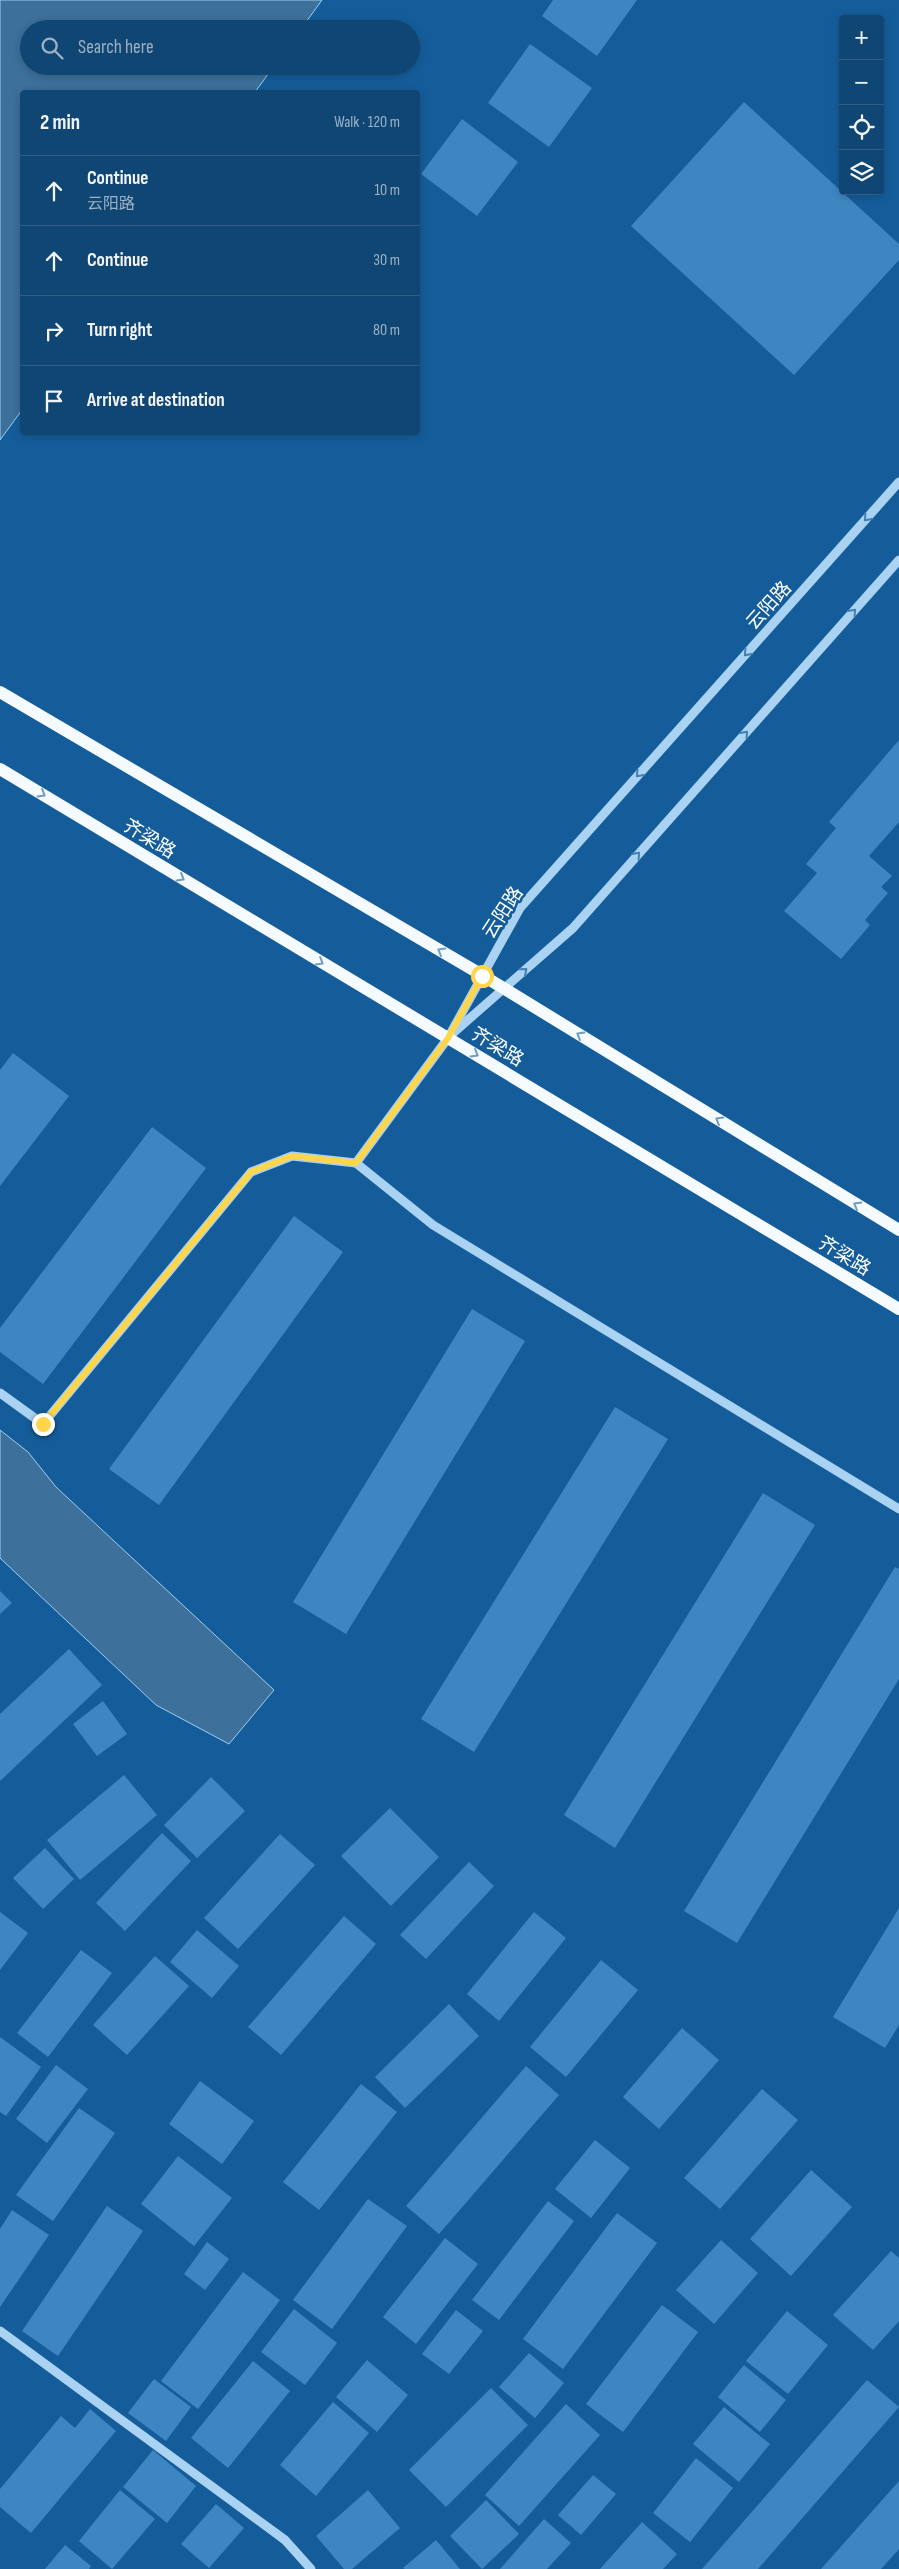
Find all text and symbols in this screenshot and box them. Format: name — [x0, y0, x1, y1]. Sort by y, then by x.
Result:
map controls — [839, 15, 884, 195]
button: + — [839, 15, 884, 60]
search box — [20, 20, 420, 75]
icon: search — [38, 34, 66, 62]
text: Search here — [78, 36, 154, 59]
button: − — [839, 60, 884, 105]
button: locate — [839, 105, 884, 150]
text: 2 min — [40, 110, 80, 135]
text: Walk · 120 m — [334, 113, 400, 132]
button: layers — [839, 150, 884, 195]
text: Continue — [87, 167, 148, 190]
icon: ahead — [40, 177, 68, 205]
text: 10 m — [374, 181, 400, 200]
text: 云阳路 — [87, 195, 135, 214]
icon: ahead — [40, 247, 68, 275]
text: Continue — [87, 249, 148, 272]
text: 30 m — [373, 251, 400, 270]
icon: right — [40, 317, 68, 345]
text: Turn right — [87, 319, 152, 342]
text: 80 m — [373, 321, 400, 340]
icon: arrive — [40, 387, 68, 415]
text: Arrive at destination — [87, 389, 225, 412]
one-way arrow — [863, 512, 872, 521]
street label: 云阳路 — [741, 577, 797, 635]
one-way arrow — [847, 609, 855, 618]
one-way arrow — [744, 647, 753, 656]
one-way arrow — [739, 730, 748, 739]
one-way arrow — [636, 768, 645, 777]
one-way arrow — [36, 788, 45, 798]
street label: 齐梁路 — [119, 815, 180, 864]
one-way arrow — [631, 852, 640, 861]
one-way arrow — [176, 872, 185, 882]
street label: 云阳路 — [478, 883, 528, 943]
one-way arrow — [437, 948, 446, 958]
one-way arrow — [315, 955, 324, 965]
route start — [471, 965, 494, 988]
one-way arrow — [518, 968, 527, 977]
street label: 齐梁路 — [467, 1023, 528, 1072]
one-way arrow — [577, 1032, 586, 1042]
one-way arrow — [469, 1048, 478, 1058]
one-way arrow — [715, 1116, 724, 1126]
one-way arrow — [854, 1201, 863, 1211]
street label: 齐梁路 — [814, 1232, 875, 1281]
route end — [32, 1413, 55, 1436]

